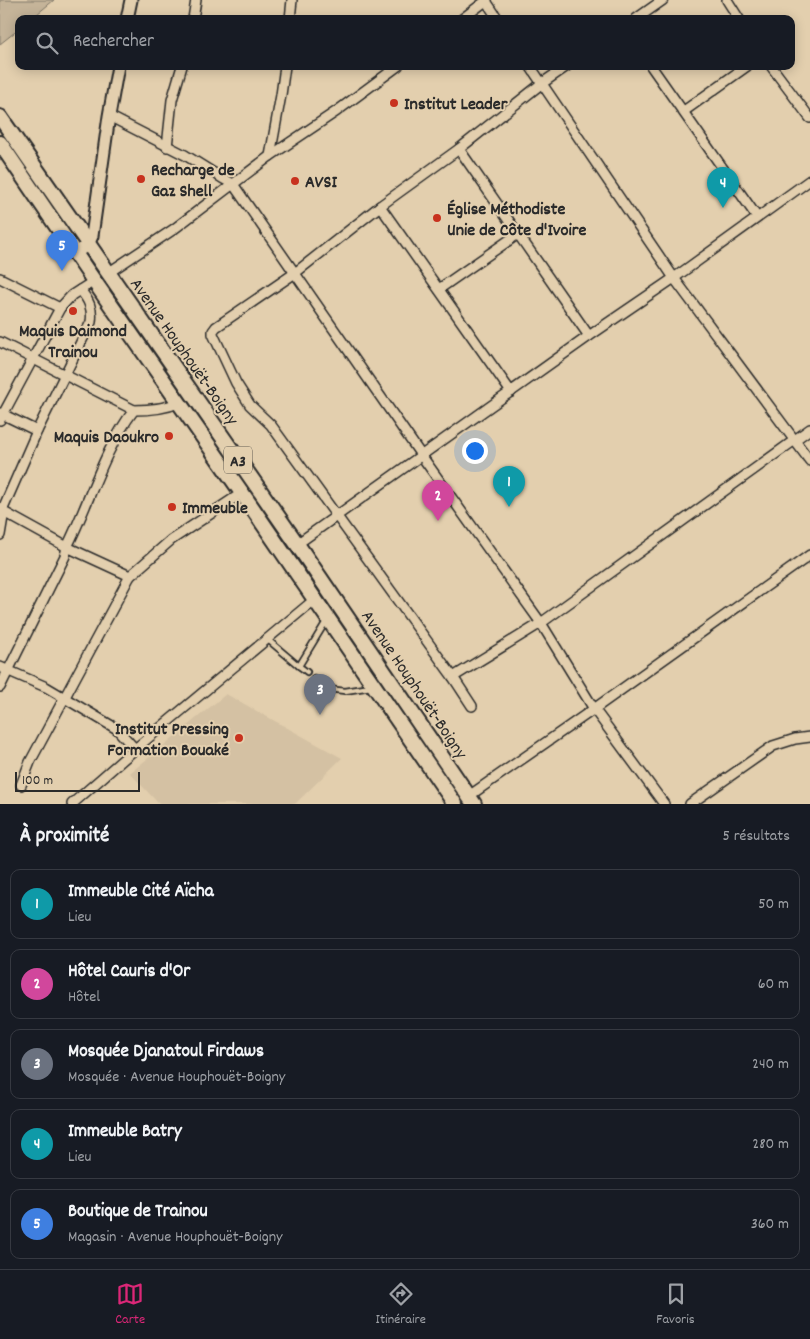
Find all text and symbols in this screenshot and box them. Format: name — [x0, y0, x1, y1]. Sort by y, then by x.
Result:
search box — [15, 15, 795, 70]
icon: search — [33, 29, 61, 57]
text: Rechercher — [73, 29, 154, 56]
place label: Institut Leader — [404, 93, 508, 118]
marker: Institut Leader — [388, 97, 400, 109]
place label: Recharge de Gaz Shell — [151, 159, 235, 205]
pin: 4 — [707, 167, 739, 208]
place label: AVSI — [305, 171, 337, 196]
marker: Recharge de Gaz Shell — [135, 173, 147, 185]
marker: AVSI — [289, 175, 301, 187]
place label: Église Méthodiste Unie de Côte d'Ivoire — [447, 198, 586, 244]
marker: Église Méthodiste Unie de Côte d'Ivoire — [431, 212, 443, 224]
pin: 5 — [46, 230, 78, 271]
street label: Avenue Houphouët-Boigny — [123, 274, 244, 432]
marker: Maquis Daimond Trainou — [67, 305, 79, 317]
place label: Maquis Daimond Trainou — [19, 320, 127, 366]
place label: Maquis Daoukro — [54, 426, 159, 451]
marker: Maquis Daoukro — [163, 430, 175, 442]
your location — [462, 438, 488, 464]
road number: A3 — [224, 446, 252, 474]
pin: 1 — [493, 466, 525, 507]
pin: 2 — [422, 480, 454, 521]
place label: Immeuble — [182, 497, 248, 522]
marker: Immeuble — [166, 501, 178, 513]
street label: Avenue Houphouët-Boigny — [354, 606, 472, 765]
pin: 3 — [304, 674, 336, 715]
place label: Institut Pressing Formation Bouaké — [107, 718, 229, 764]
marker: Institut Pressing Formation Bouaké — [233, 732, 245, 744]
scale bar — [15, 769, 140, 792]
text: 100 m — [22, 771, 53, 791]
text: À proximité — [20, 822, 109, 852]
text: 5 résultats — [723, 825, 790, 848]
text: Immeuble Cité Aïcha — [68, 879, 214, 906]
text: 1 — [35, 893, 39, 916]
text: 50 m — [758, 893, 789, 916]
text: Lieu — [68, 906, 91, 929]
text: Hôtel Cauris d'Or — [68, 959, 190, 986]
text: 2 — [34, 973, 41, 996]
text: 60 m — [758, 973, 789, 996]
text: Hôtel — [68, 986, 100, 1009]
text: Mosquée Djanatoul Firdaws — [68, 1039, 264, 1066]
text: 3 — [33, 1053, 41, 1076]
text: 240 m — [752, 1053, 789, 1076]
text: Mosquée · Avenue Houphouët-Boigny — [68, 1066, 285, 1089]
text: Immeuble Batry — [68, 1119, 182, 1146]
text: 4 — [34, 1133, 40, 1156]
text: 280 m — [752, 1133, 789, 1156]
text: Lieu — [68, 1146, 91, 1169]
text: Boutique de Trainou — [68, 1199, 208, 1226]
text: 5 — [33, 1213, 41, 1236]
text: 360 m — [751, 1213, 789, 1236]
text: Magasin · Avenue Houphouët-Boigny — [68, 1226, 283, 1249]
tab: Carte — [115, 1280, 145, 1330]
tab: Itinéraire — [376, 1280, 426, 1330]
tab: Favoris — [656, 1280, 695, 1330]

